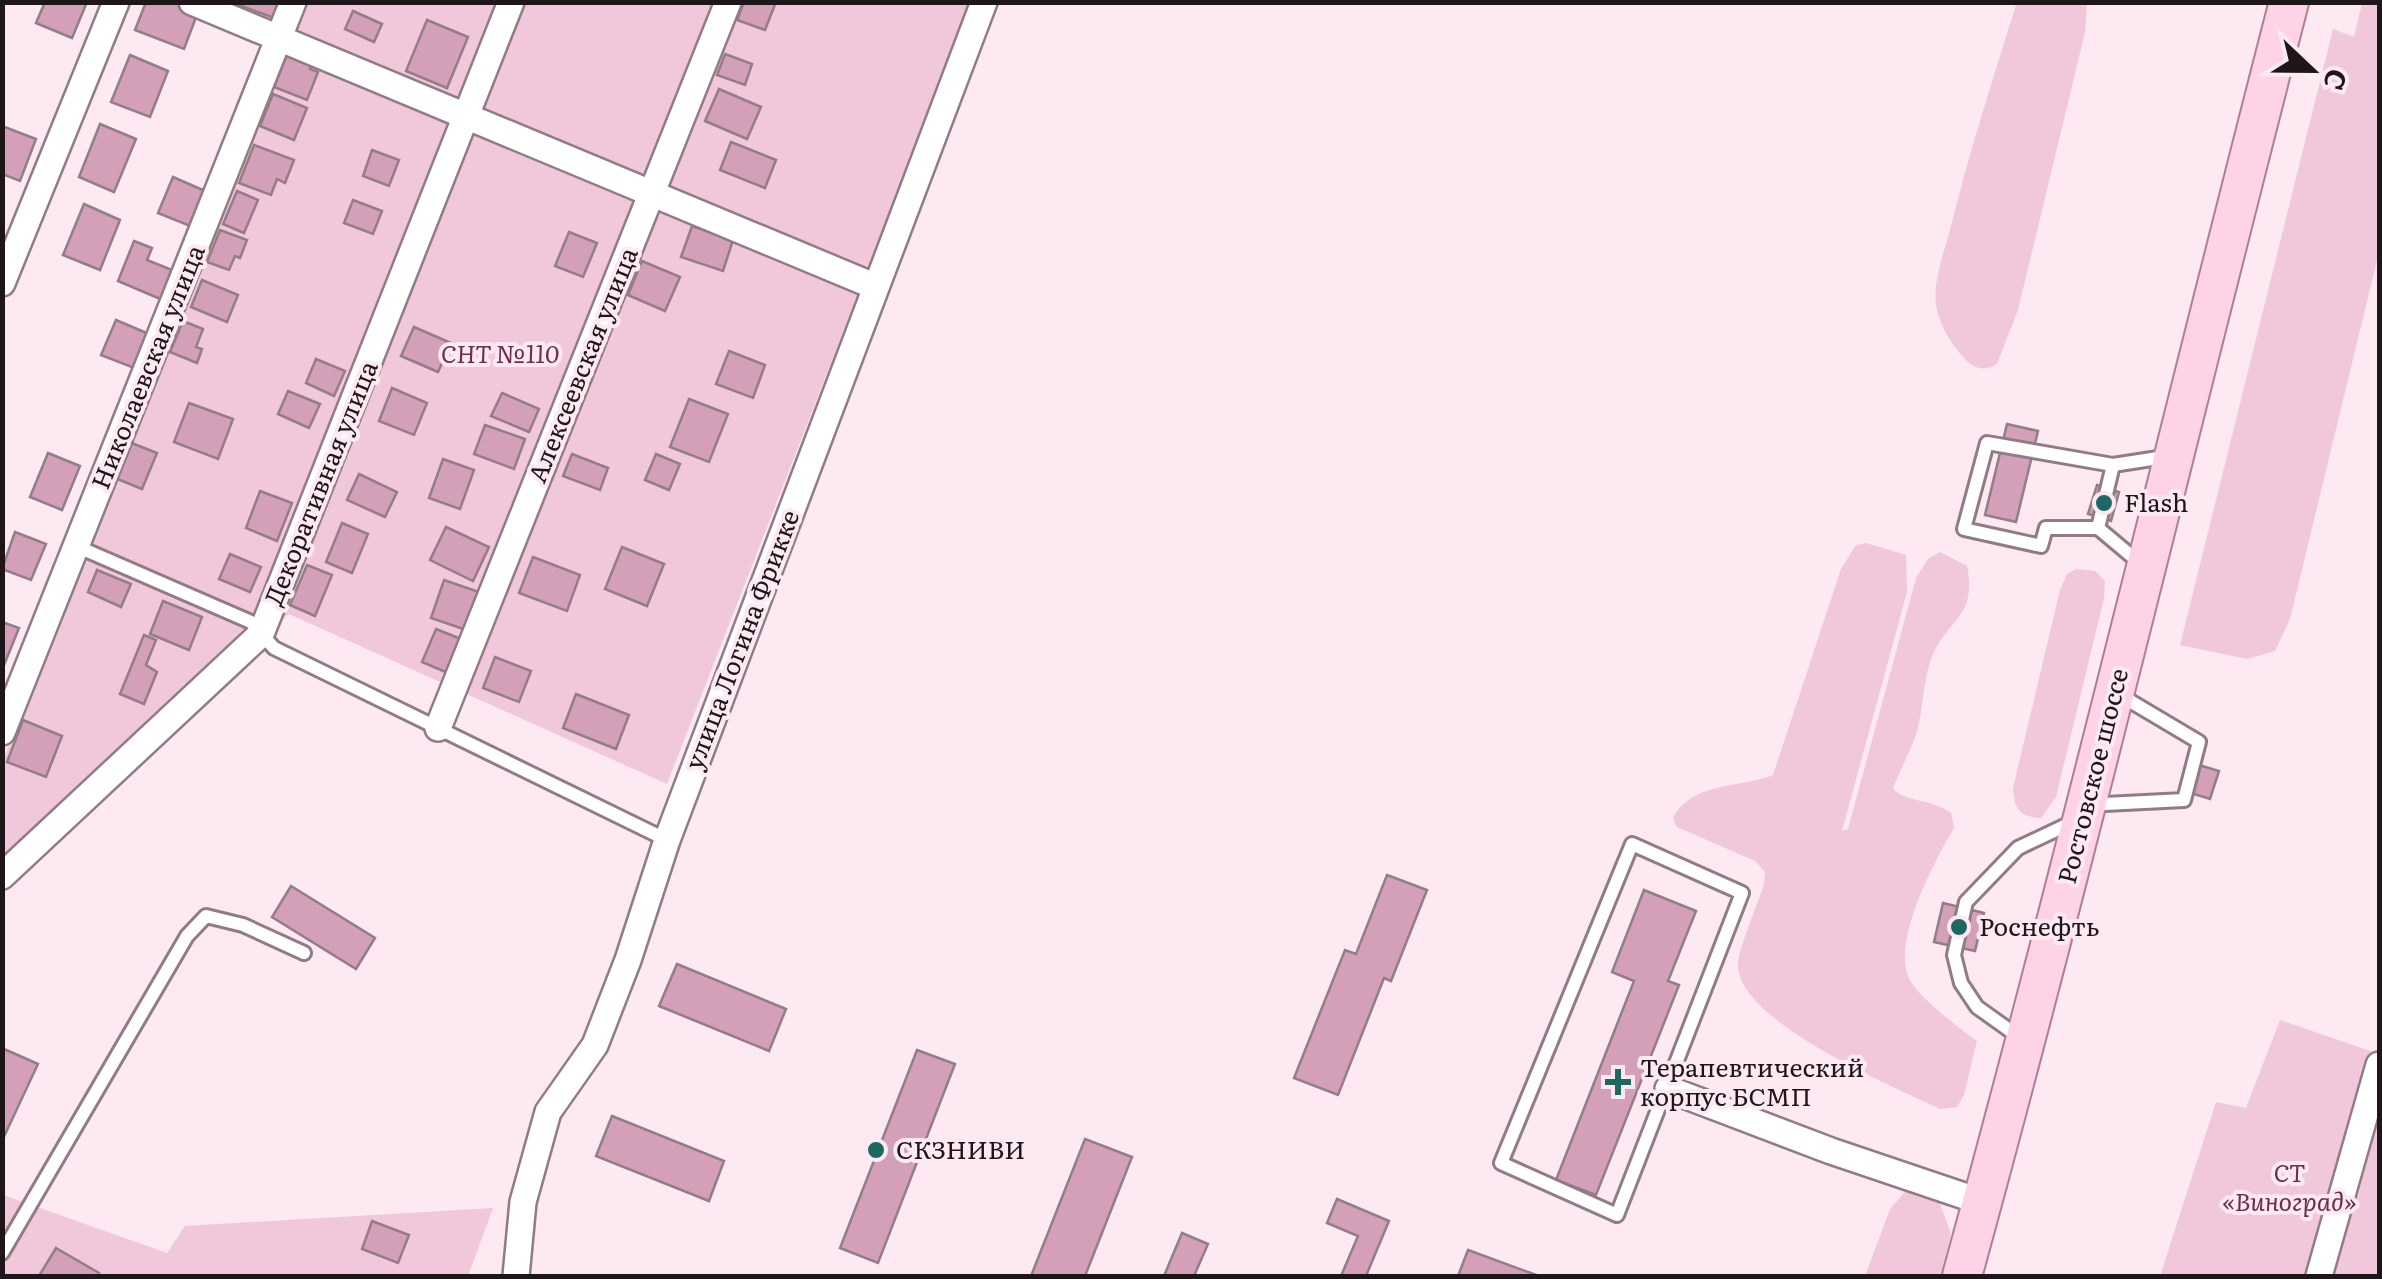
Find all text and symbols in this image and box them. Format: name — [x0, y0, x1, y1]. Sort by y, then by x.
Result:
north arrow — [2262, 20, 2362, 120]
text: С — [2314, 63, 2360, 97]
street label: Николаевская улица — [81, 238, 213, 494]
street label: Алексеевская улица — [517, 241, 646, 488]
park label: СНТ №110 — [441, 334, 559, 371]
street label: Декоративная улица — [254, 354, 386, 610]
place label: Flash — [2124, 483, 2188, 520]
marker: Flash — [2093, 492, 2115, 514]
street label: улица Логина Фрикке — [674, 504, 807, 775]
street label: Ростовское шоссе — [2047, 664, 2136, 887]
place label: Роснефть — [1979, 907, 2099, 944]
marker: Роснефть — [1948, 916, 1970, 938]
place label: Терапевтический корпус БСМП — [1640, 1048, 1864, 1114]
marker: Терапевтический корпус БСМП — [1605, 1069, 1631, 1095]
place label: СКЗНИВИ — [896, 1130, 1025, 1167]
marker: СКЗНИВИ — [865, 1139, 887, 1161]
park label: СТ «Виноград» — [2222, 1153, 2356, 1219]

